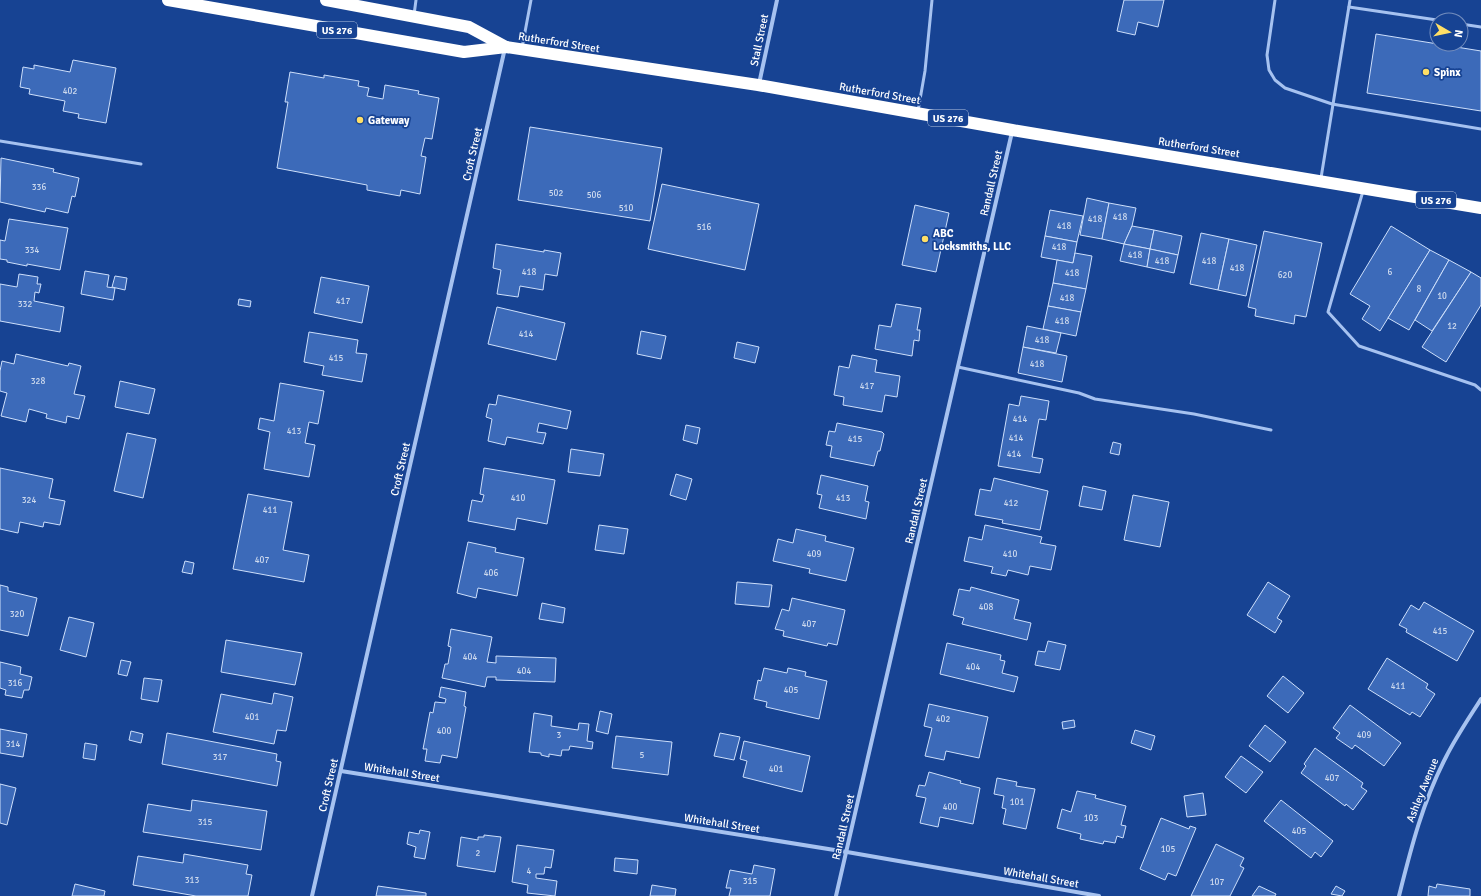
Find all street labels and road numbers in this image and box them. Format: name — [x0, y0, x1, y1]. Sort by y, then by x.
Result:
street label: Stall Street — [748, 13, 771, 67]
road number: US 276 — [317, 22, 357, 38]
street label: Rutherford Street — [517, 30, 601, 55]
street label: Rutherford Street — [838, 80, 922, 107]
road number: US 276 — [928, 110, 968, 126]
street label: Croft Street — [460, 126, 485, 182]
street label: Rutherford Street — [1157, 135, 1241, 160]
street label: Randall Street — [978, 149, 1005, 217]
road number: US 276 — [1416, 192, 1456, 208]
street label: Croft Street — [388, 441, 413, 497]
street label: Randall Street — [903, 477, 930, 545]
street label: Ashley Avenue — [1404, 756, 1441, 824]
street label: Croft Street — [316, 757, 341, 813]
street label: Whitehall Street — [363, 760, 441, 785]
street label: Randall Street — [830, 793, 857, 861]
street label: Whitehall Street — [683, 811, 761, 836]
street label: Whitehall Street — [1002, 864, 1080, 891]

